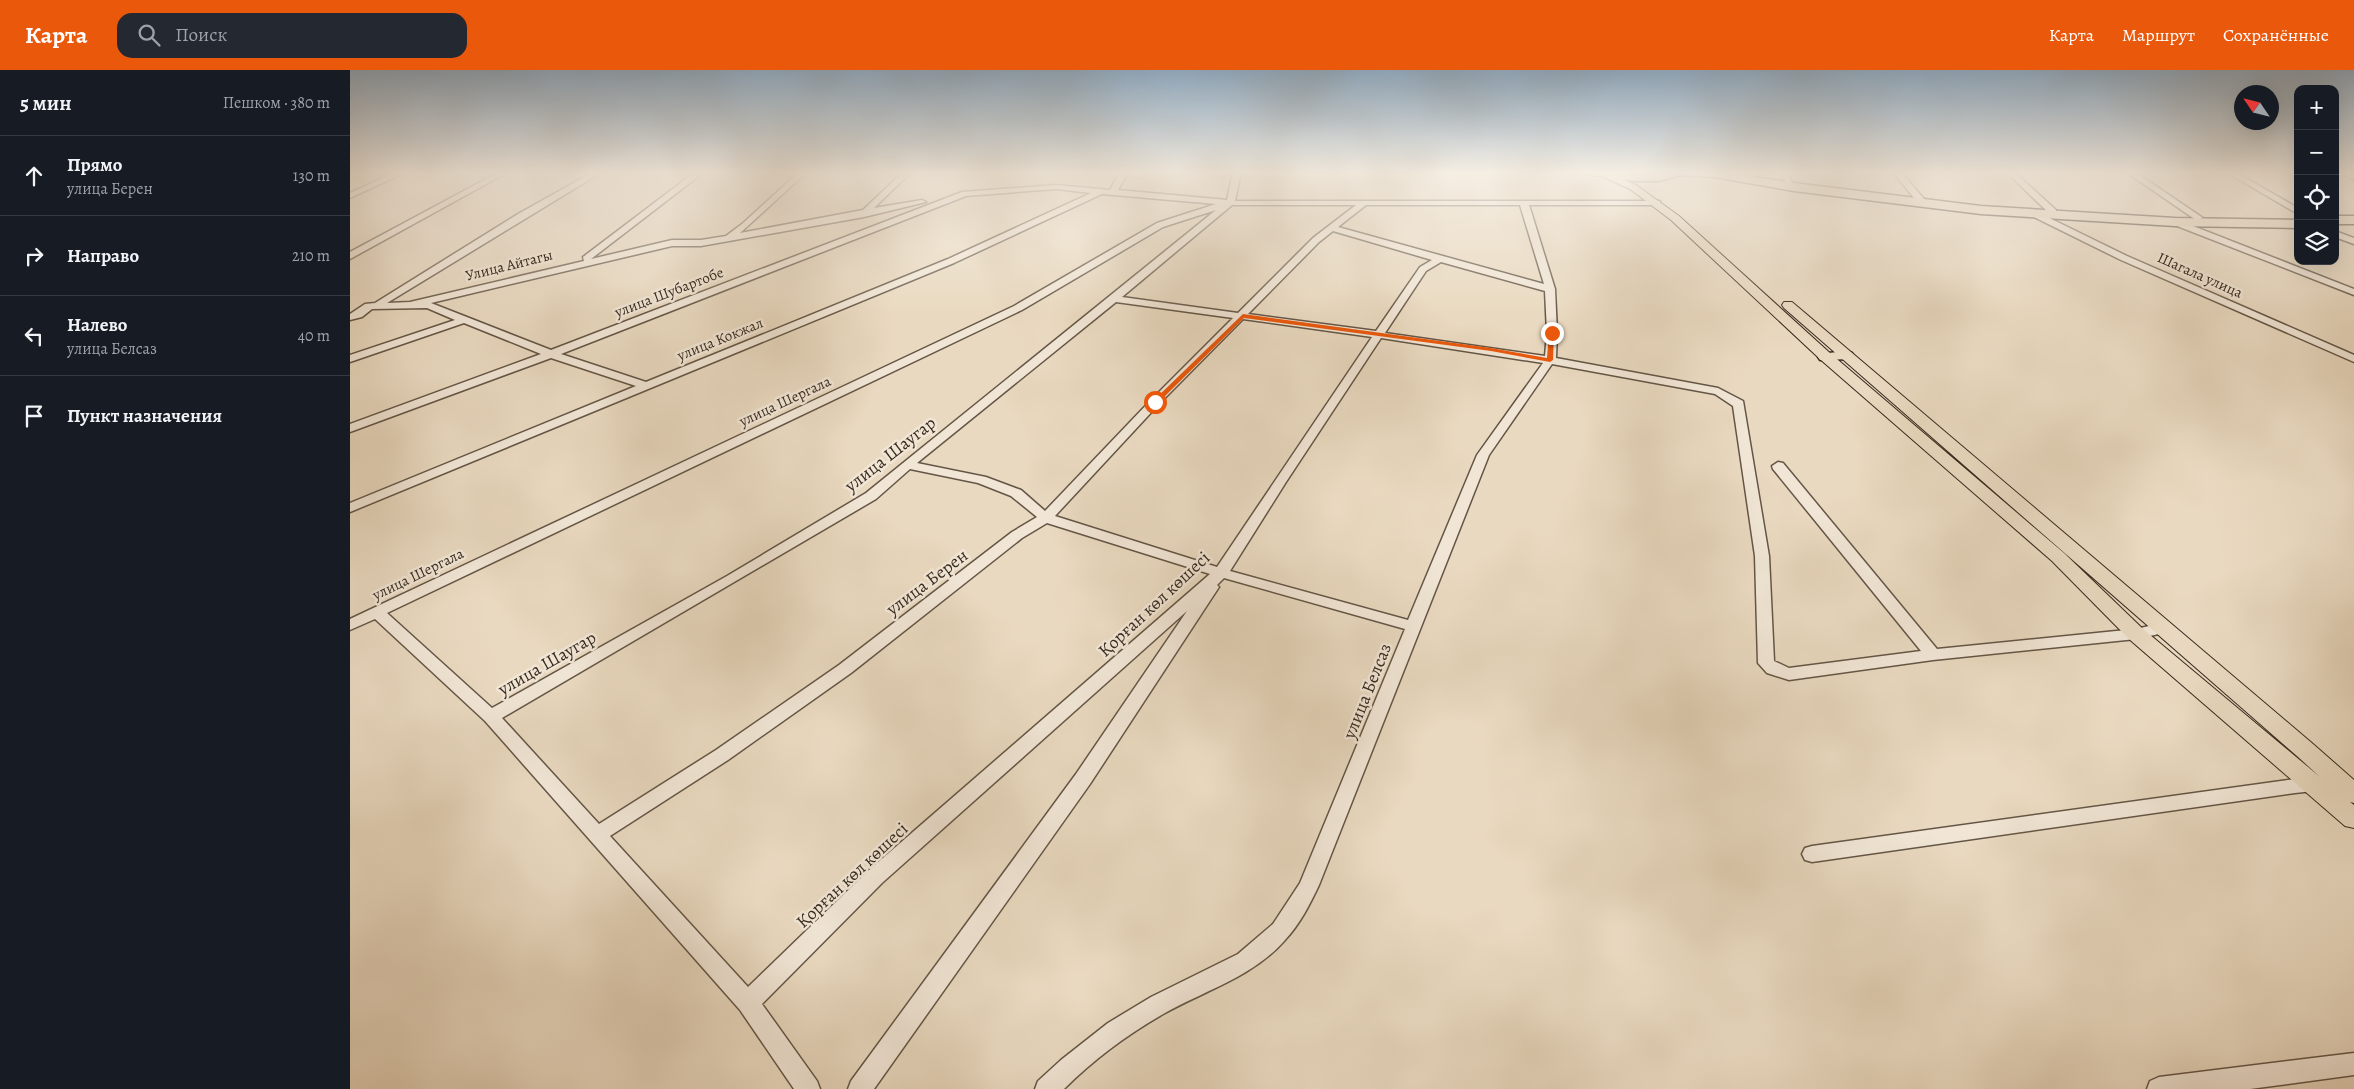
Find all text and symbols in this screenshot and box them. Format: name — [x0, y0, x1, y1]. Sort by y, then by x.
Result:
search box — [117, 13, 467, 58]
text: Карта — [25, 19, 87, 51]
icon: search — [135, 21, 163, 49]
text: Поиск — [175, 22, 227, 48]
text: Карта — [2049, 23, 2094, 47]
text: Маршрут — [2122, 23, 2195, 47]
text: Сохранённые — [2223, 23, 2329, 47]
north arrow — [2234, 85, 2279, 130]
map controls — [2294, 85, 2339, 265]
button: + — [2294, 85, 2339, 130]
text: 5 мин — [20, 89, 72, 117]
text: Пешком · 380 m — [223, 92, 330, 114]
button: − — [2294, 130, 2339, 175]
text: Прямо — [67, 152, 122, 178]
icon: ahead — [20, 162, 48, 190]
text: 130 m — [293, 165, 330, 187]
button: locate — [2294, 175, 2339, 220]
text: улица Берен — [67, 178, 153, 200]
button: layers — [2294, 220, 2339, 265]
icon: right — [20, 242, 48, 270]
text: Направо — [67, 243, 139, 269]
street label: Улица Айтагы — [463, 244, 555, 286]
text: 210 m — [292, 245, 330, 267]
street label: Шагала улица — [2154, 247, 2246, 303]
street label: улица Шубартобе — [611, 262, 727, 322]
text: Налево — [67, 312, 127, 338]
street label: улица Кокжал — [673, 313, 766, 366]
icon: left — [20, 322, 48, 350]
route end — [1541, 322, 1564, 345]
text: 40 m — [298, 325, 330, 347]
text: улица Белсаз — [67, 338, 157, 360]
street label: улица Шергала — [735, 371, 834, 431]
route start — [1144, 391, 1167, 414]
icon: arrive — [20, 402, 48, 430]
text: Пункт назначения — [67, 403, 222, 429]
street label: улица Шаугар — [839, 411, 941, 498]
street label: улица Шергала — [368, 543, 467, 605]
street label: улица Берен — [880, 543, 973, 621]
street label: Қорған көл көшесі — [1093, 546, 1215, 662]
street label: улица Шаугар — [493, 625, 601, 701]
street label: улица Белсаз — [1337, 640, 1397, 743]
street label: Қорған көл көшесі — [791, 817, 913, 933]

